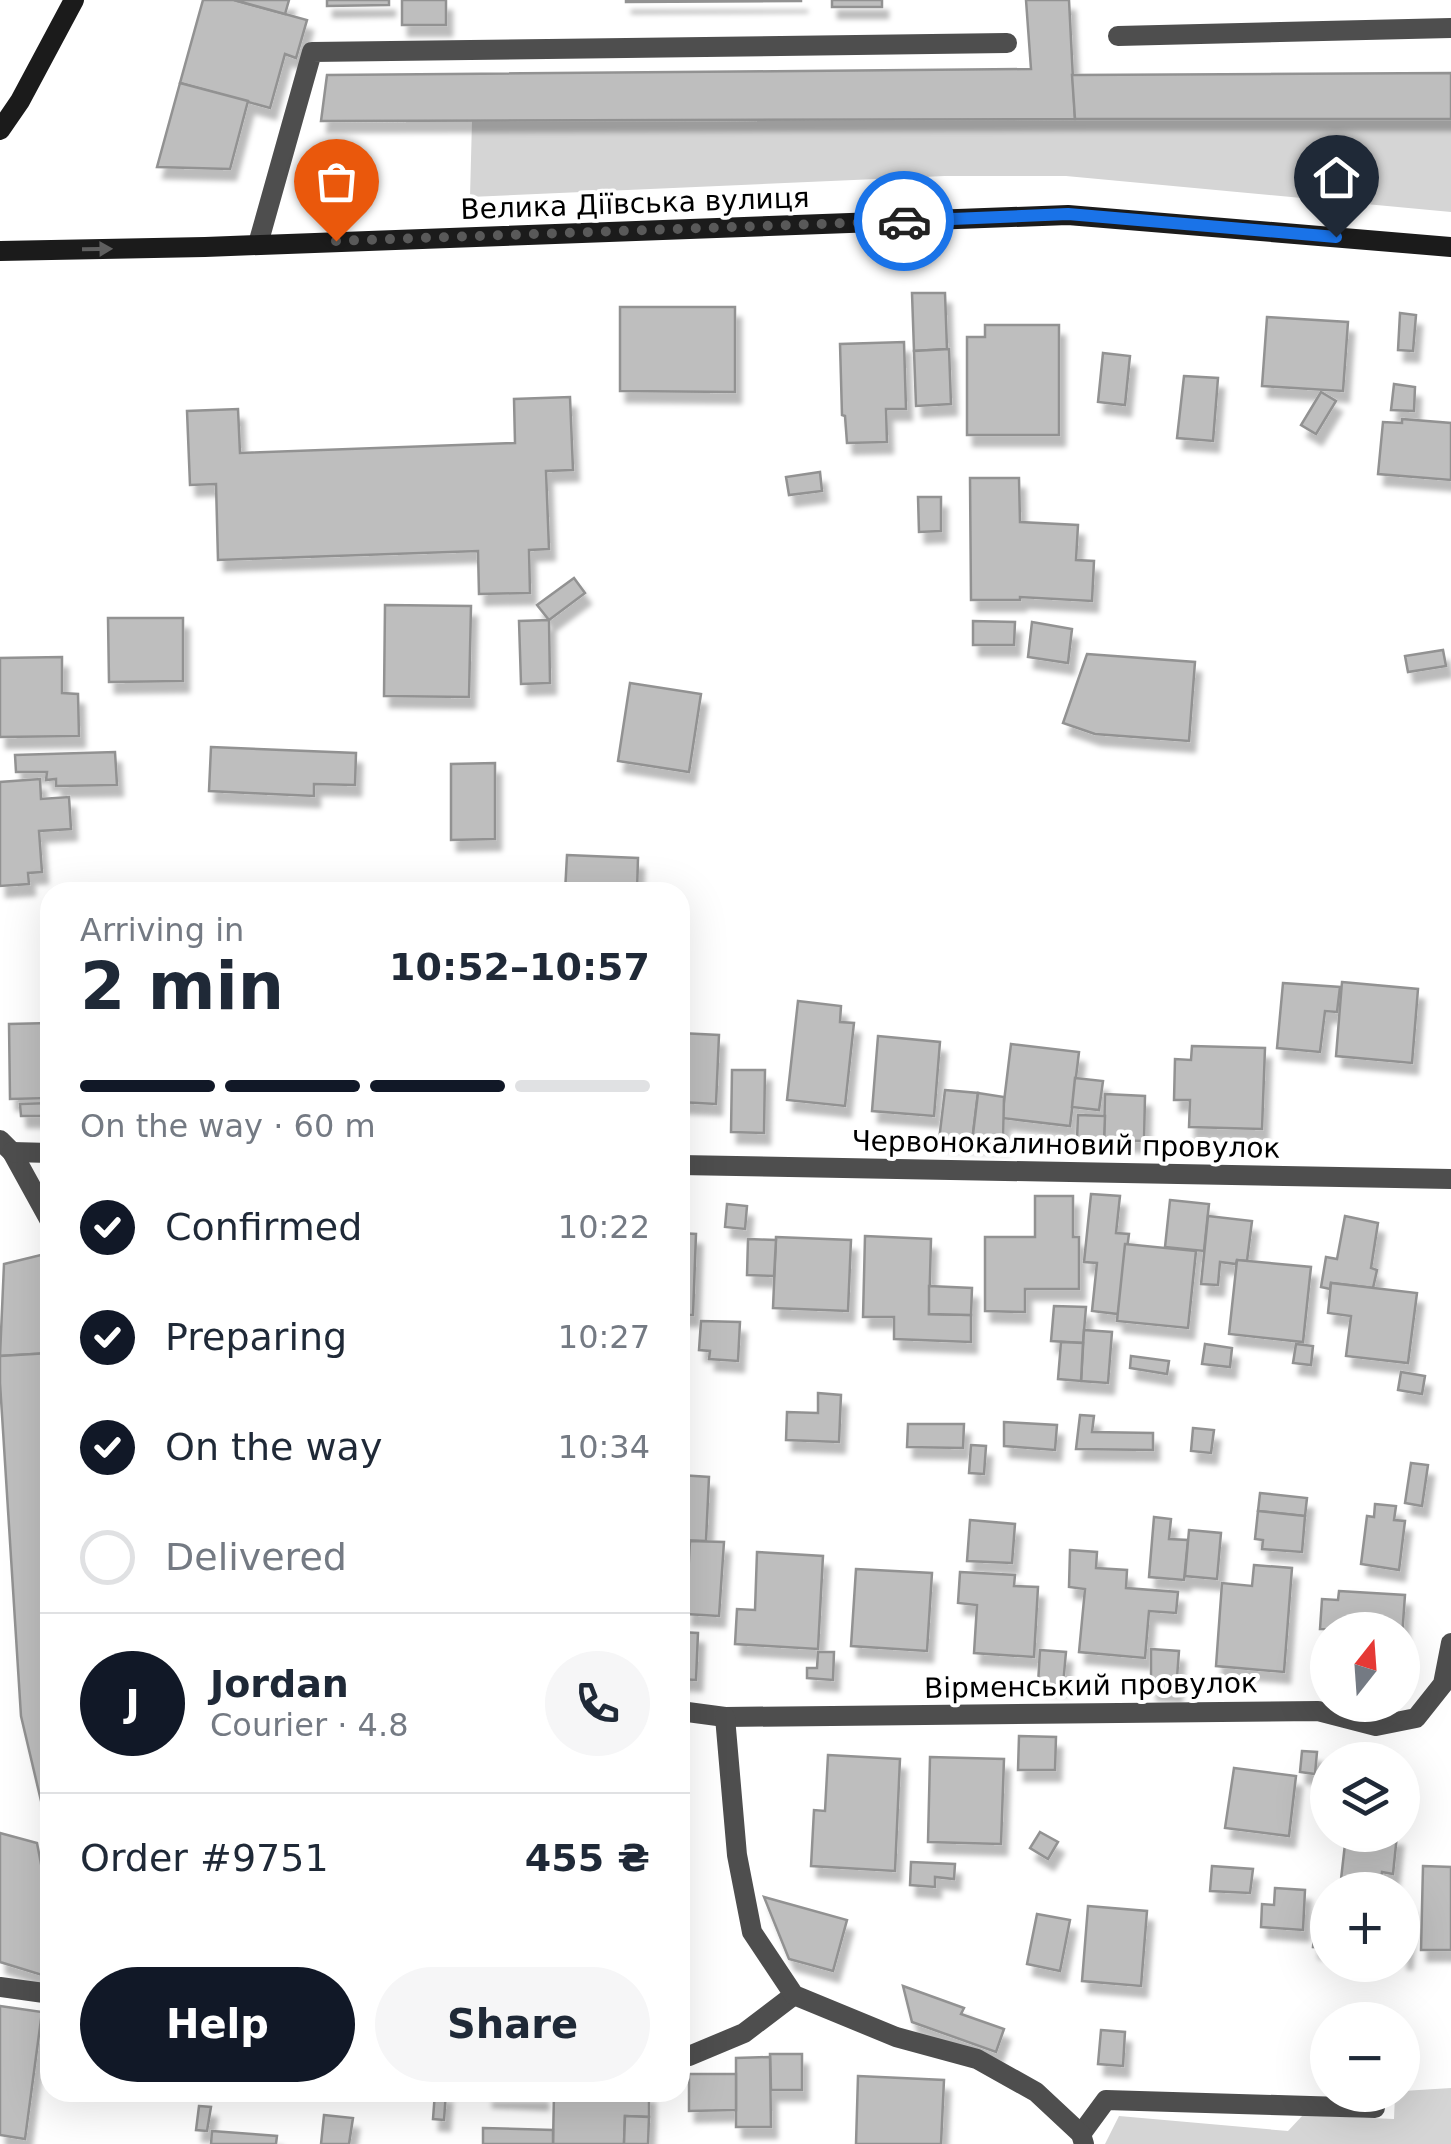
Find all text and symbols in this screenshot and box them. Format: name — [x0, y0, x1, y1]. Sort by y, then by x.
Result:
pin — [1294, 135, 1379, 238]
pin — [294, 139, 379, 242]
icon: home — [1309, 150, 1364, 205]
icon: bag — [309, 154, 364, 209]
courier — [854, 171, 954, 271]
street label: Велика Діївська вулиця — [460, 181, 810, 226]
icon: car — [877, 194, 932, 249]
one-way arrow — [82, 240, 114, 256]
text: Arriving in — [80, 911, 244, 949]
text: 10:52–10:57 — [389, 945, 650, 989]
text: 2 min — [80, 949, 284, 1024]
text: On the way · 60 m — [80, 1107, 376, 1145]
street label: Червонокалиновий провулок — [851, 1124, 1281, 1165]
icon: check — [80, 1200, 135, 1255]
text: Confirmed — [165, 1205, 362, 1249]
text: 10:22 — [558, 1208, 650, 1246]
icon: check — [80, 1310, 135, 1365]
text: Preparing — [165, 1315, 347, 1359]
text: 10:27 — [558, 1318, 650, 1356]
icon: check — [80, 1420, 135, 1475]
text: On the way — [165, 1425, 382, 1469]
text: 10:34 — [558, 1428, 650, 1466]
text: Delivered — [165, 1535, 347, 1579]
north arrow — [1310, 1612, 1420, 1722]
map controls — [1310, 1612, 1420, 2112]
button: phone — [545, 1651, 650, 1756]
text: Jordan — [210, 1662, 349, 1706]
street label: Вірменський провулок — [924, 1666, 1258, 1705]
text: J — [125, 1681, 140, 1725]
text: Courier · 4.8 — [210, 1706, 409, 1744]
button: layers — [1310, 1742, 1420, 1852]
text: Order #9751 — [80, 1836, 329, 1880]
text: 455 ₴ — [525, 1836, 650, 1880]
button: + — [1310, 1872, 1420, 1982]
button: Help — [80, 1967, 355, 2082]
button: Share — [375, 1967, 650, 2082]
button: − — [1310, 2002, 1420, 2112]

